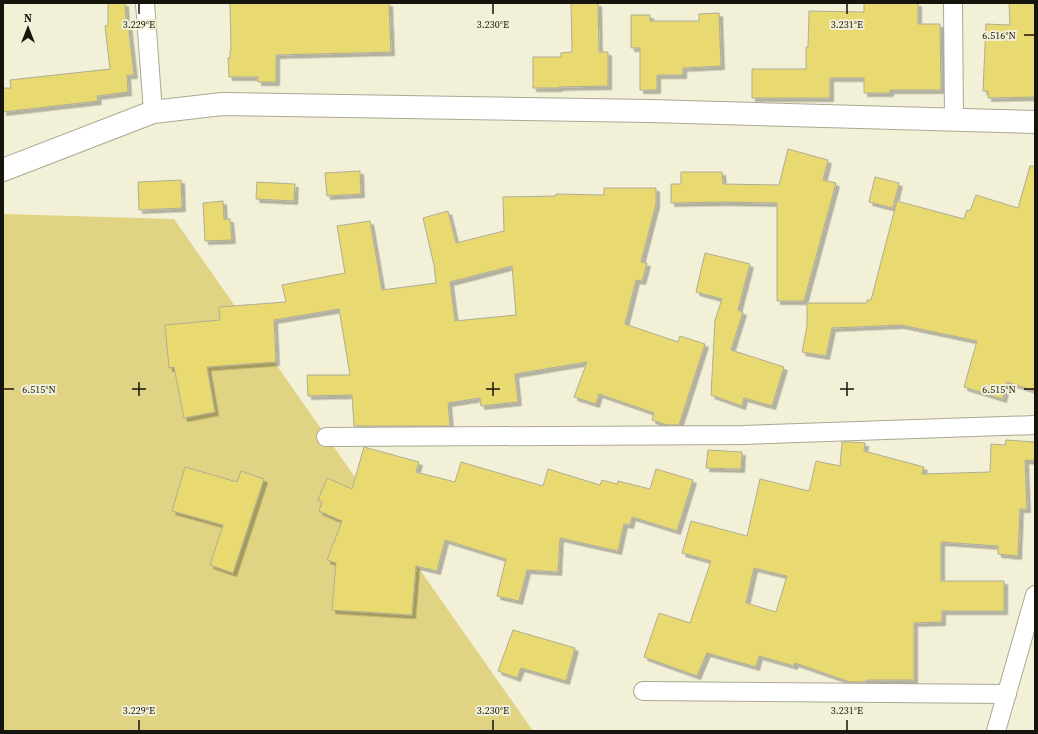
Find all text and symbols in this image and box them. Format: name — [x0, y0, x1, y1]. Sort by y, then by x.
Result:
north arrow — [8, 8, 48, 48]
text: N — [24, 11, 32, 26]
text: 3.229°E — [123, 18, 155, 31]
text: 3.230°E — [477, 18, 509, 31]
text: 3.231°E — [831, 18, 863, 31]
text: 6.516°N — [982, 29, 1016, 42]
text: 6.515°N — [22, 383, 56, 396]
text: 6.515°N — [982, 383, 1016, 396]
text: 3.229°E — [123, 704, 155, 717]
text: 3.230°E — [477, 704, 509, 717]
text: 3.231°E — [831, 704, 863, 717]

